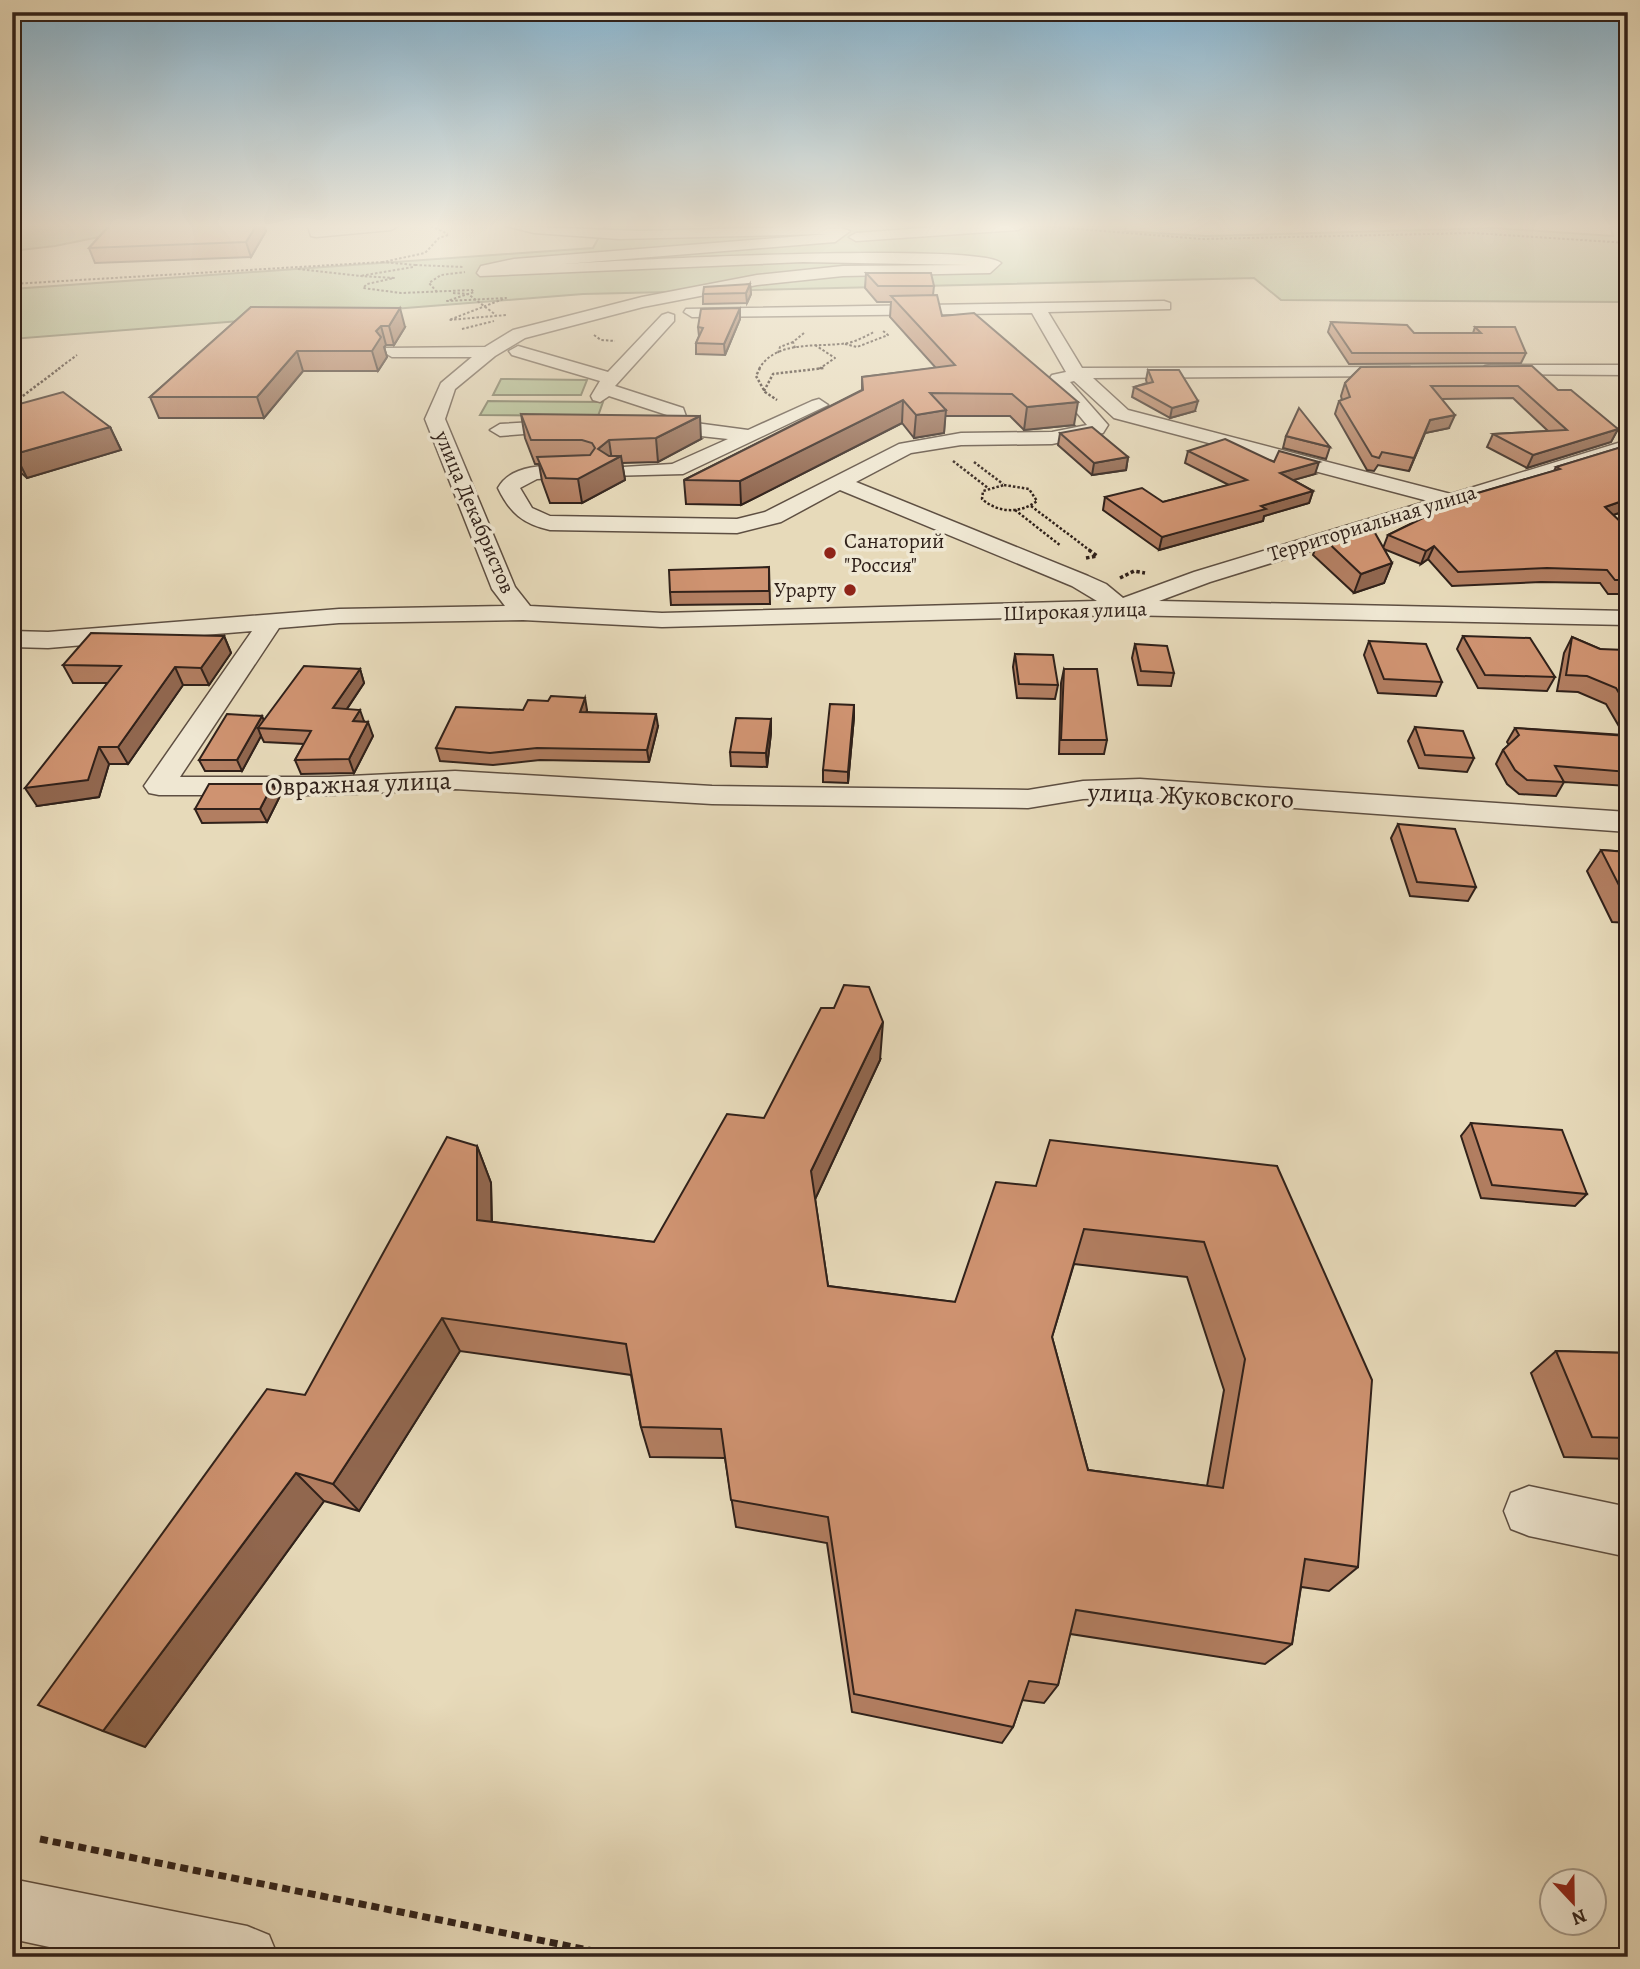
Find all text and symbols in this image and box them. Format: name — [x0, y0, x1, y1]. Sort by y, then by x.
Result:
street label: улица Декабристов — [428, 425, 522, 598]
street label: Территориальная улица — [1264, 478, 1480, 568]
place label: Санаторий "Россия" — [844, 527, 944, 579]
marker: Санаторий "Россия" — [822, 545, 838, 561]
place label: Урарту — [774, 576, 836, 604]
marker: Урарту — [842, 582, 858, 598]
street label: Широкая улица — [1002, 594, 1148, 628]
street label: Овражная улица — [264, 763, 452, 804]
street label: улица Жуковского — [1086, 774, 1295, 817]
north arrow — [1538, 1868, 1608, 1938]
text: N — [1568, 1902, 1590, 1932]

